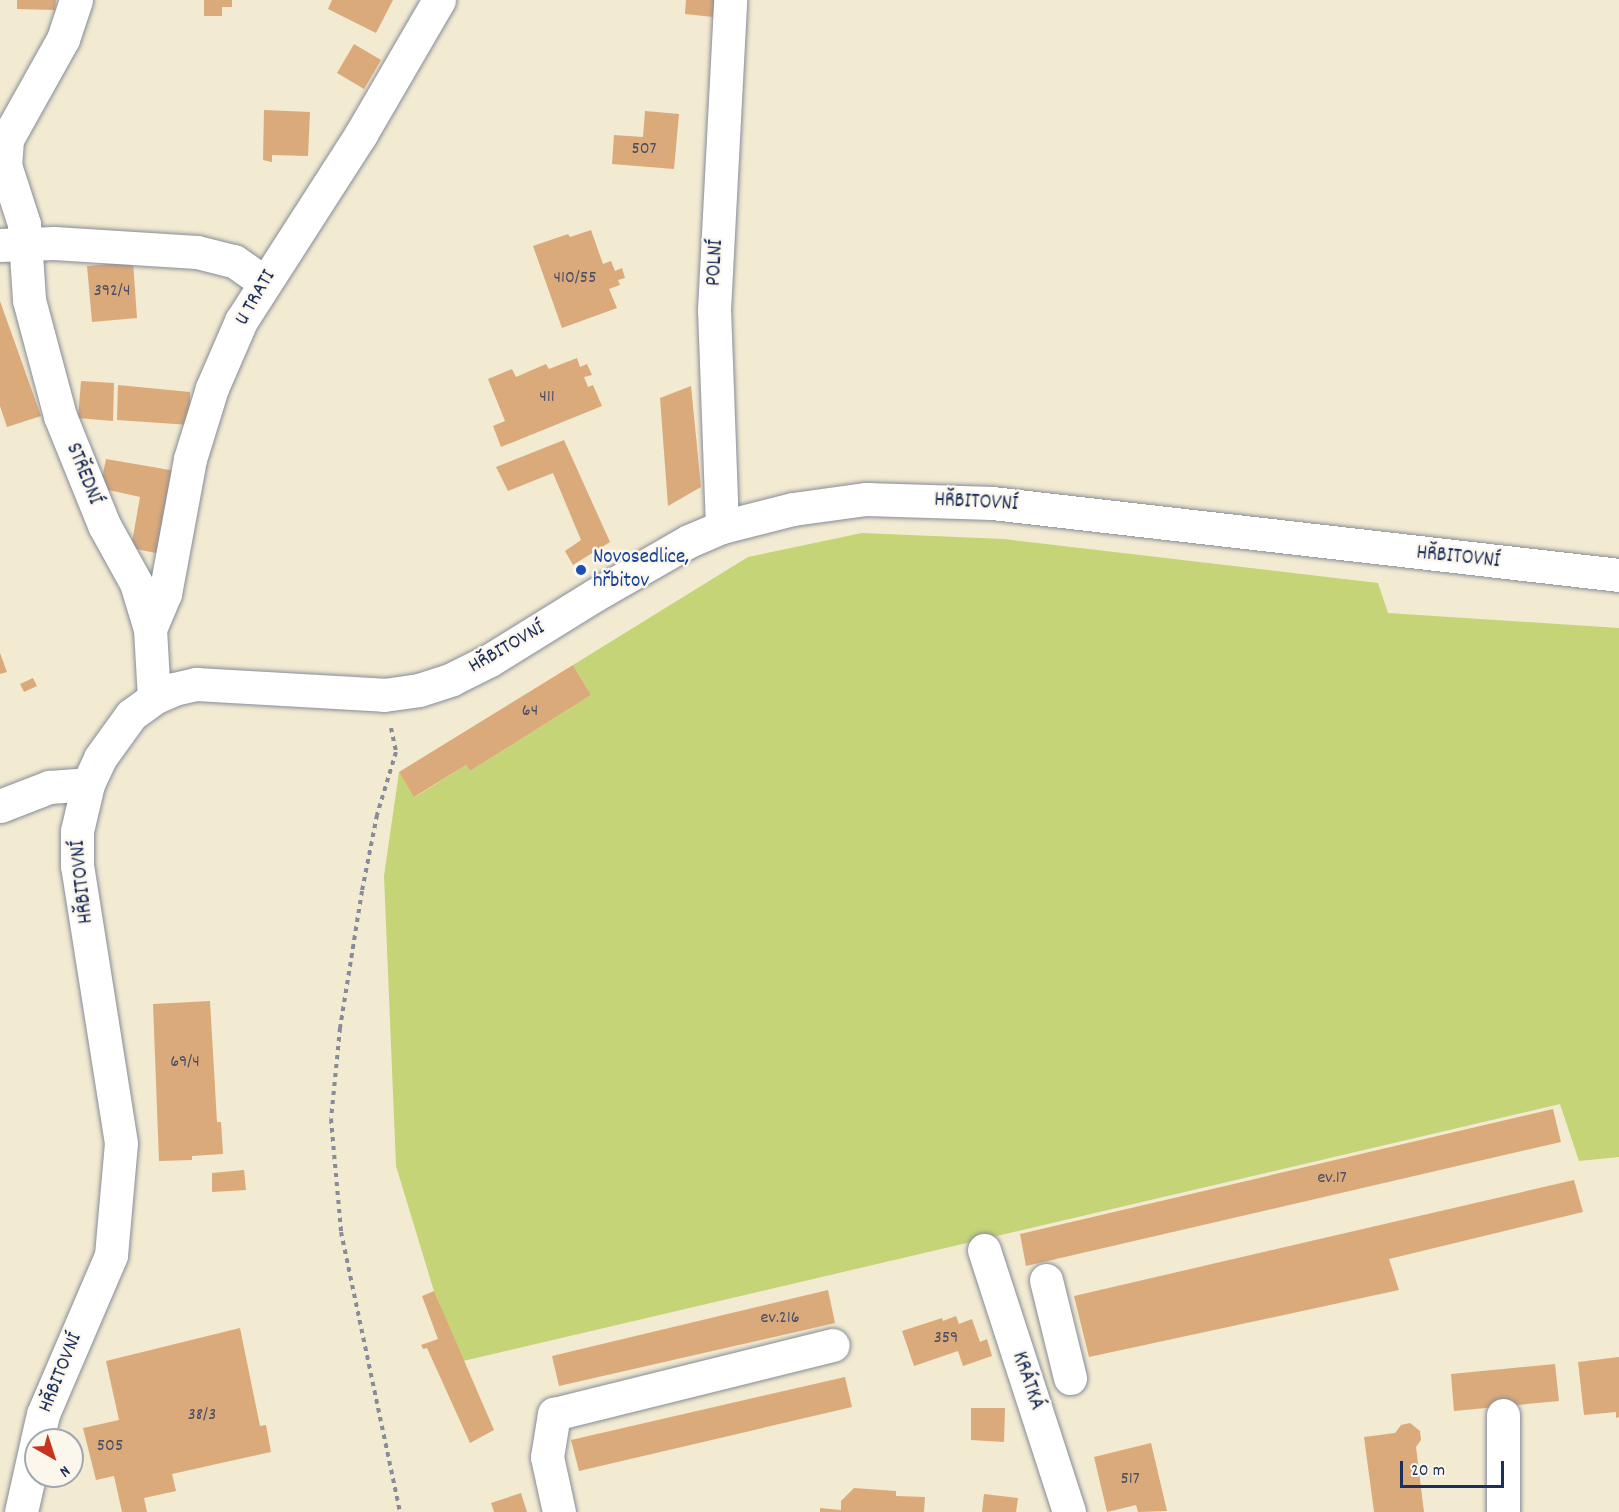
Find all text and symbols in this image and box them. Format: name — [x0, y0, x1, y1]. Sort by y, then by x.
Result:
house number: 507 — [631, 139, 657, 161]
street label: POLNÍ — [702, 239, 730, 287]
street label: U TRATI — [230, 266, 282, 330]
house number: 410/55 — [553, 268, 597, 290]
house number: 392/4 — [94, 281, 130, 303]
house number: 411 — [539, 387, 555, 409]
street label: STŘEDNÍ — [59, 440, 107, 508]
street label: HŘBITOVNÍ — [934, 488, 1018, 518]
street label: HŘBITOVNÍ — [1415, 541, 1501, 575]
place label: Novosedlice, hřbitov — [593, 545, 689, 595]
marker: Novosedlice, hřbitov — [574, 563, 588, 577]
street label: HŘBITOVNÍ — [464, 616, 550, 680]
house number: 64 — [522, 701, 538, 723]
street label: HŘBITOVNÍ — [66, 839, 100, 925]
house number: 69/4 — [170, 1052, 200, 1074]
house number: ev.17 — [1317, 1168, 1347, 1190]
house number: ev.216 — [760, 1308, 800, 1330]
house number: 359 — [934, 1328, 958, 1350]
street label: HŘBITOVNÍ — [34, 1330, 88, 1416]
street label: KRÁTKÁ — [1005, 1349, 1049, 1413]
house number: 38/3 — [188, 1405, 216, 1427]
north arrow — [24, 1428, 84, 1488]
house number: 505 — [97, 1436, 123, 1458]
scale bar — [1403, 1449, 1506, 1487]
text: N — [54, 1459, 75, 1482]
text: 20 m — [1411, 1459, 1445, 1484]
house number: 517 — [1120, 1469, 1140, 1491]

